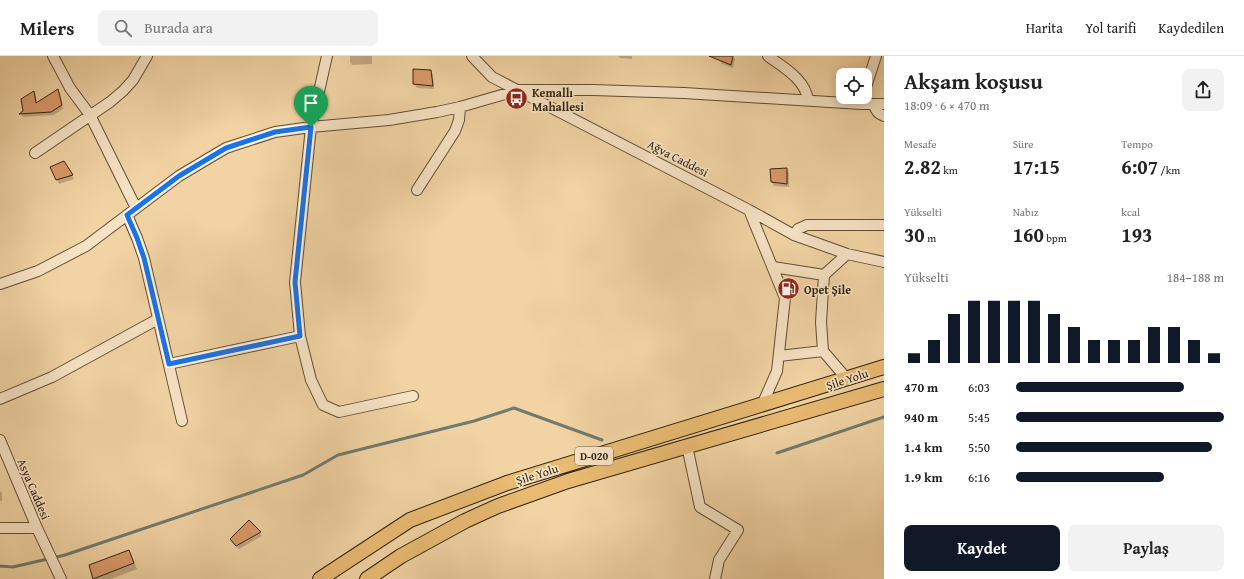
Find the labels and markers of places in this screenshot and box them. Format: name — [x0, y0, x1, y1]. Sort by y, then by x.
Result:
place label: Kemallı Mahallesi — [532, 84, 584, 115]
pin — [294, 86, 328, 127]
bus stop icon: Kemallı Mahallesi — [503, 86, 529, 112]
fuel station icon: Opet Şile — [776, 276, 802, 302]
place label: Opet Şile — [804, 281, 851, 298]

